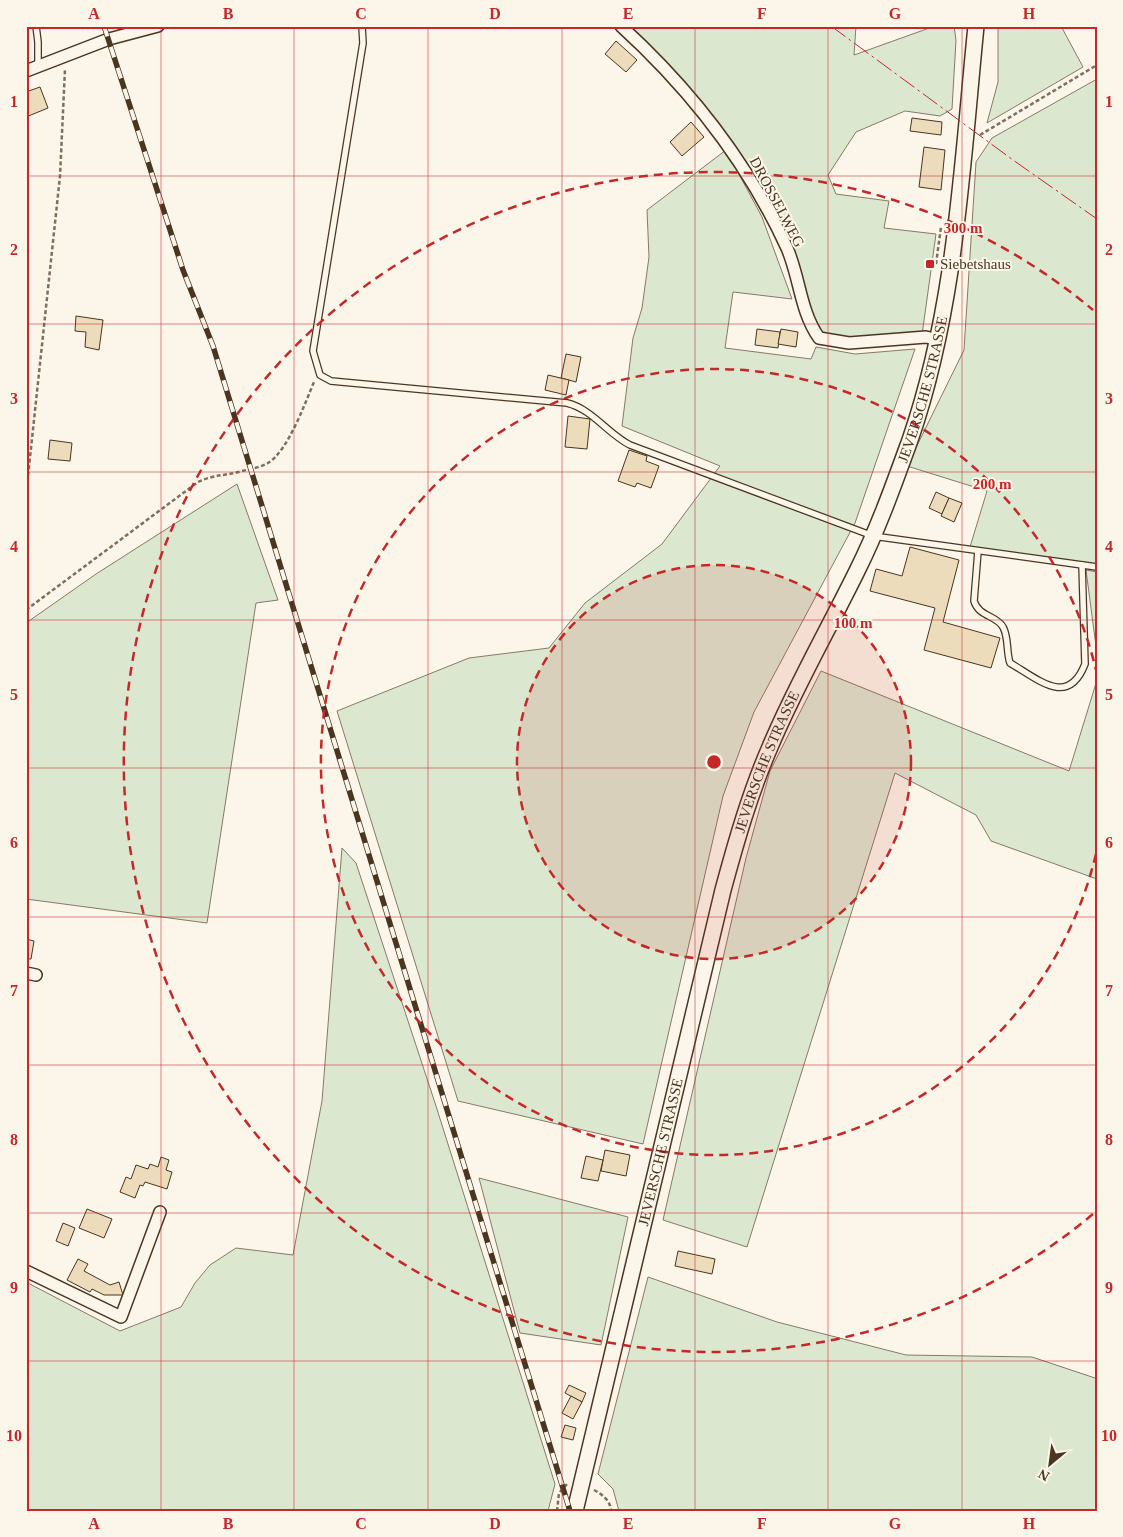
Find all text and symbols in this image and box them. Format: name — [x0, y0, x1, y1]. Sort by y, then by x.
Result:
text: A — [88, 5, 100, 22]
text: B — [223, 5, 234, 22]
text: C — [355, 5, 367, 22]
text: D — [489, 5, 501, 22]
text: E — [623, 5, 633, 22]
text: F — [757, 5, 767, 22]
text: G — [889, 5, 902, 22]
text: H — [1023, 5, 1036, 22]
text: 1 — [10, 93, 18, 110]
text: 1 — [1105, 93, 1113, 110]
street label: DROSSELWEG — [747, 154, 808, 250]
text: 300 m — [944, 220, 983, 236]
text: 2 — [10, 241, 18, 258]
text: 2 — [1105, 241, 1113, 258]
place label: Siebetshaus — [940, 256, 1011, 272]
marker: Siebetshaus — [924, 258, 936, 270]
street label: JEVERSCHE STRASSE — [894, 315, 950, 465]
text: 3 — [10, 390, 18, 407]
text: 3 — [1105, 390, 1113, 407]
text: 200 m — [973, 476, 1012, 492]
text: 4 — [10, 538, 18, 555]
text: 4 — [1105, 538, 1113, 555]
text: 100 m — [834, 615, 873, 631]
text: 5 — [10, 686, 18, 703]
text: 5 — [1105, 686, 1113, 703]
street label: JEVERSCHE STRASSE — [732, 688, 802, 835]
centre of rings — [705, 753, 723, 771]
text: 6 — [10, 834, 18, 851]
text: 6 — [1105, 834, 1113, 851]
text: 7 — [10, 982, 18, 999]
text: 7 — [1105, 982, 1113, 999]
street label: JEVERSCHE STRASSE — [635, 1077, 686, 1228]
text: 8 — [10, 1131, 18, 1148]
text: 8 — [1105, 1131, 1113, 1148]
text: 9 — [10, 1279, 18, 1296]
text: 9 — [1105, 1279, 1113, 1296]
text: 10 — [6, 1427, 22, 1444]
text: 10 — [1101, 1427, 1117, 1444]
north arrow — [1026, 1440, 1076, 1490]
text: N — [1036, 1466, 1052, 1484]
text: A — [88, 1515, 100, 1532]
text: B — [223, 1515, 234, 1532]
text: C — [355, 1515, 367, 1532]
text: D — [489, 1515, 501, 1532]
text: E — [623, 1515, 633, 1532]
text: F — [757, 1515, 767, 1532]
text: G — [889, 1515, 902, 1532]
text: H — [1023, 1515, 1036, 1532]

